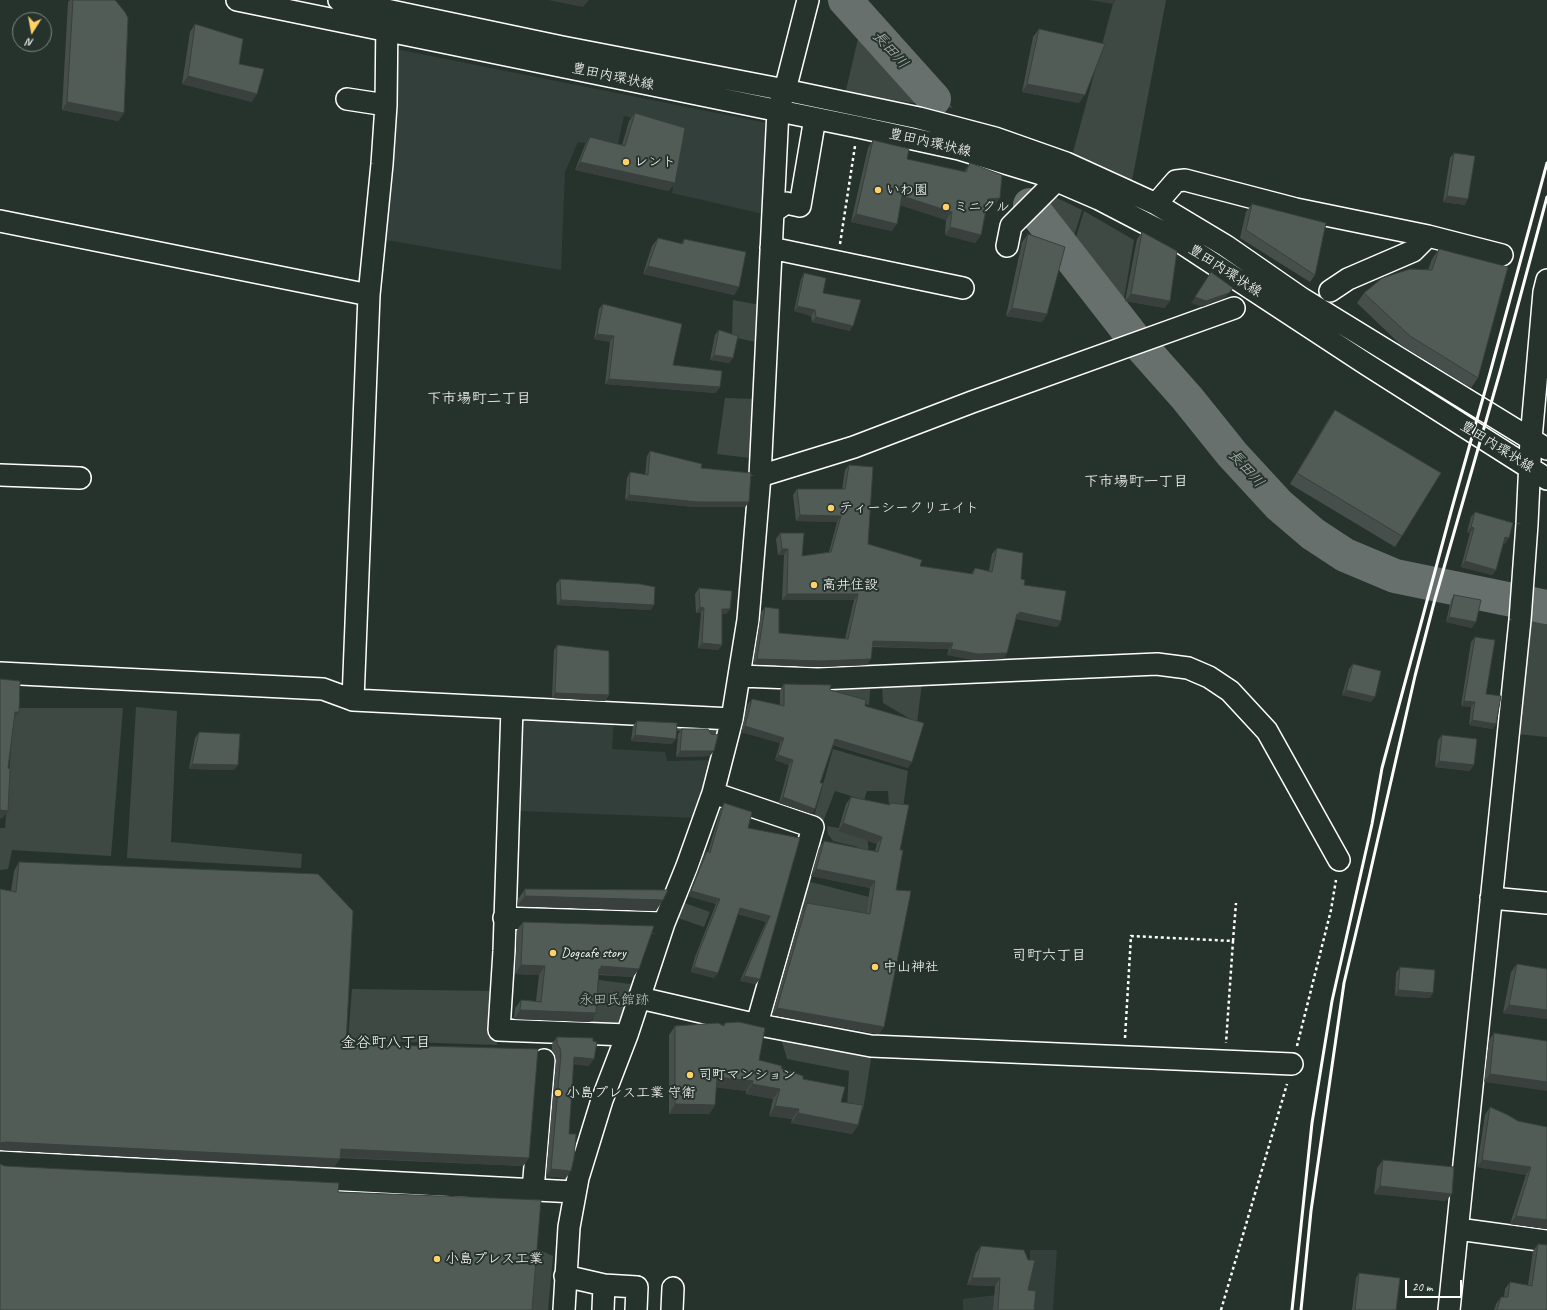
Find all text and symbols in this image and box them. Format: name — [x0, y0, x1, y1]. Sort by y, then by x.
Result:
north arrow — [12, 12, 52, 52]
water label: 長田川 — [868, 27, 912, 73]
text: N — [25, 35, 35, 50]
street label: 豊田内環状線 — [570, 60, 656, 94]
street label: 豊田内環状線 — [887, 125, 973, 161]
place label: レント — [634, 154, 676, 170]
marker: レント — [621, 157, 631, 167]
place label: いわ園 — [886, 182, 928, 198]
marker: いわ園 — [873, 185, 883, 195]
place label: ミニクル — [954, 199, 1010, 215]
marker: ミニクル — [941, 202, 951, 212]
street label: 豊田内環状線 — [1185, 241, 1265, 301]
district label: 下市場町二丁目 — [427, 390, 531, 408]
street label: 豊田内環状線 — [1457, 418, 1537, 476]
water label: 長田川 — [1224, 446, 1268, 492]
district label: 下市場町一丁目 — [1084, 473, 1188, 491]
place label: ティーシークリエイト — [839, 500, 979, 516]
marker: ティーシークリエイト — [826, 503, 836, 513]
place label: 高井住設 — [822, 577, 878, 593]
marker: 高井住設 — [809, 580, 819, 590]
place label: Dogcafe story — [561, 945, 626, 961]
district label: 司町六丁目 — [1012, 947, 1086, 965]
marker: Dogcafe story — [548, 948, 558, 958]
place label: 中山神社 — [883, 959, 939, 975]
marker: 中山神社 — [870, 962, 880, 972]
park label: 永田氏館跡 — [579, 992, 649, 1008]
district label: 金谷町八丁目 — [341, 1034, 431, 1052]
place label: 司町マンション — [698, 1067, 796, 1083]
marker: 司町マンション — [685, 1070, 695, 1080]
place label: 小島プレス工業 守衛 — [566, 1085, 695, 1101]
marker: 小島プレス工業 守衛 — [553, 1088, 563, 1098]
place label: 小島プレス工業 — [445, 1251, 543, 1267]
marker: 小島プレス工業 — [432, 1254, 442, 1264]
scale bar — [1407, 1272, 1464, 1298]
text: 20 m — [1412, 1279, 1432, 1295]

